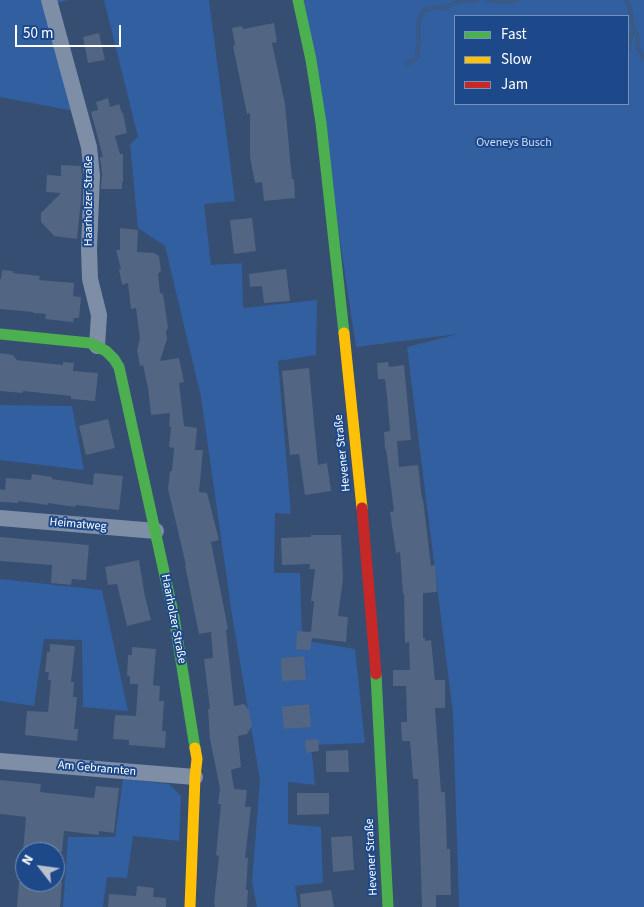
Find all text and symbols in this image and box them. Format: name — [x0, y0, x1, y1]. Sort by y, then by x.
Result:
scale bar — [18, 15, 124, 47]
legend — [454, 15, 629, 105]
text: 50 m — [23, 23, 53, 44]
text: Fast — [501, 24, 527, 45]
text: Slow — [501, 49, 532, 70]
text: Jam — [501, 74, 528, 95]
park label: Oveneys Busch — [476, 136, 552, 150]
street label: Haarholzer Straße — [82, 156, 96, 246]
street label: Hevener Straße — [332, 414, 354, 492]
street label: Heimatweg — [49, 515, 107, 535]
street label: Haarholzer Straße — [157, 573, 189, 665]
street label: Am Gebrannten — [57, 758, 137, 780]
street label: Hevener Straße — [363, 818, 381, 896]
north arrow — [15, 842, 65, 892]
text: N — [17, 851, 39, 869]

